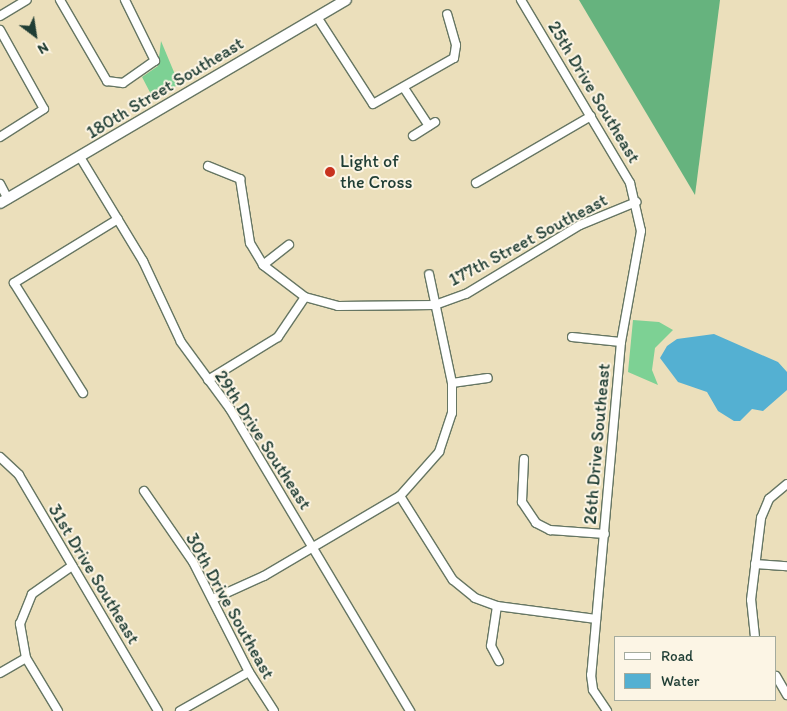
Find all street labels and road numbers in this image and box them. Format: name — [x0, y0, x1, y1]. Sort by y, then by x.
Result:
street label: 25th Drive Southeast — [543, 17, 645, 167]
street label: 180th Street Southeast — [83, 33, 247, 143]
street label: 177th Street Southeast — [445, 189, 611, 291]
street label: 26th Drive Southeast — [579, 363, 615, 525]
street label: 29th Drive Southeast — [210, 366, 316, 514]
street label: 31st Drive Southeast — [44, 500, 144, 648]
street label: 30th Drive Southeast — [181, 529, 279, 683]

